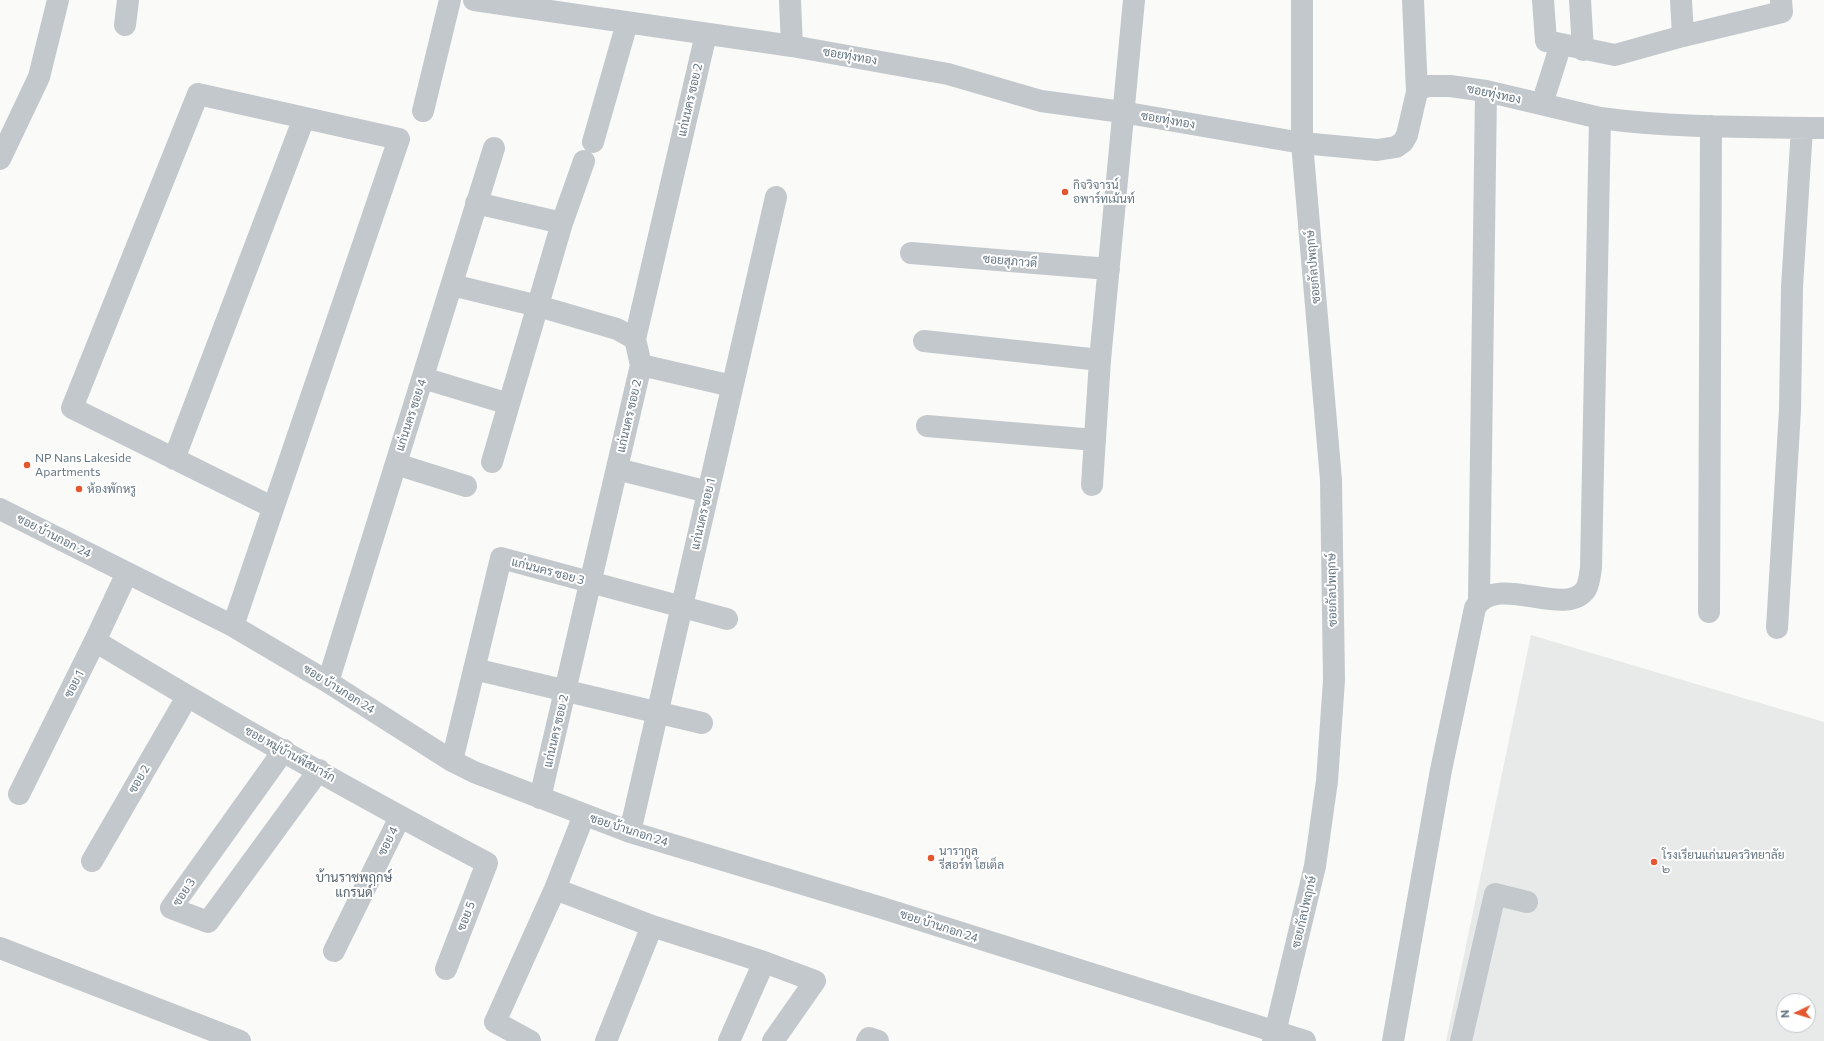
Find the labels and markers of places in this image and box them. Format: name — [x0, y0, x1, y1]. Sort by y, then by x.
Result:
place label: กิจวิจารน์ อพาร์ทเม้นท์ — [1073, 178, 1135, 206]
marker: กิจวิจารน์ อพาร์ทเม้นท์ — [1060, 187, 1070, 197]
place label: NP Nans Lakeside Apartments — [35, 451, 131, 479]
marker: NP Nans Lakeside Apartments — [22, 460, 32, 470]
place label: ห้องพักหรู — [87, 482, 136, 496]
marker: ห้องพักหรู — [74, 484, 84, 494]
place label: นารากูล รีสอร์ท โฮเต็ล — [939, 844, 1004, 872]
place label: โรงเรียนแก่นนครวิทยาลัย ๒ — [1662, 848, 1785, 876]
marker: นารากูล รีสอร์ท โฮเต็ล — [926, 853, 936, 863]
marker: โรงเรียนแก่นนครวิทยาลัย ๒ — [1649, 857, 1659, 867]

